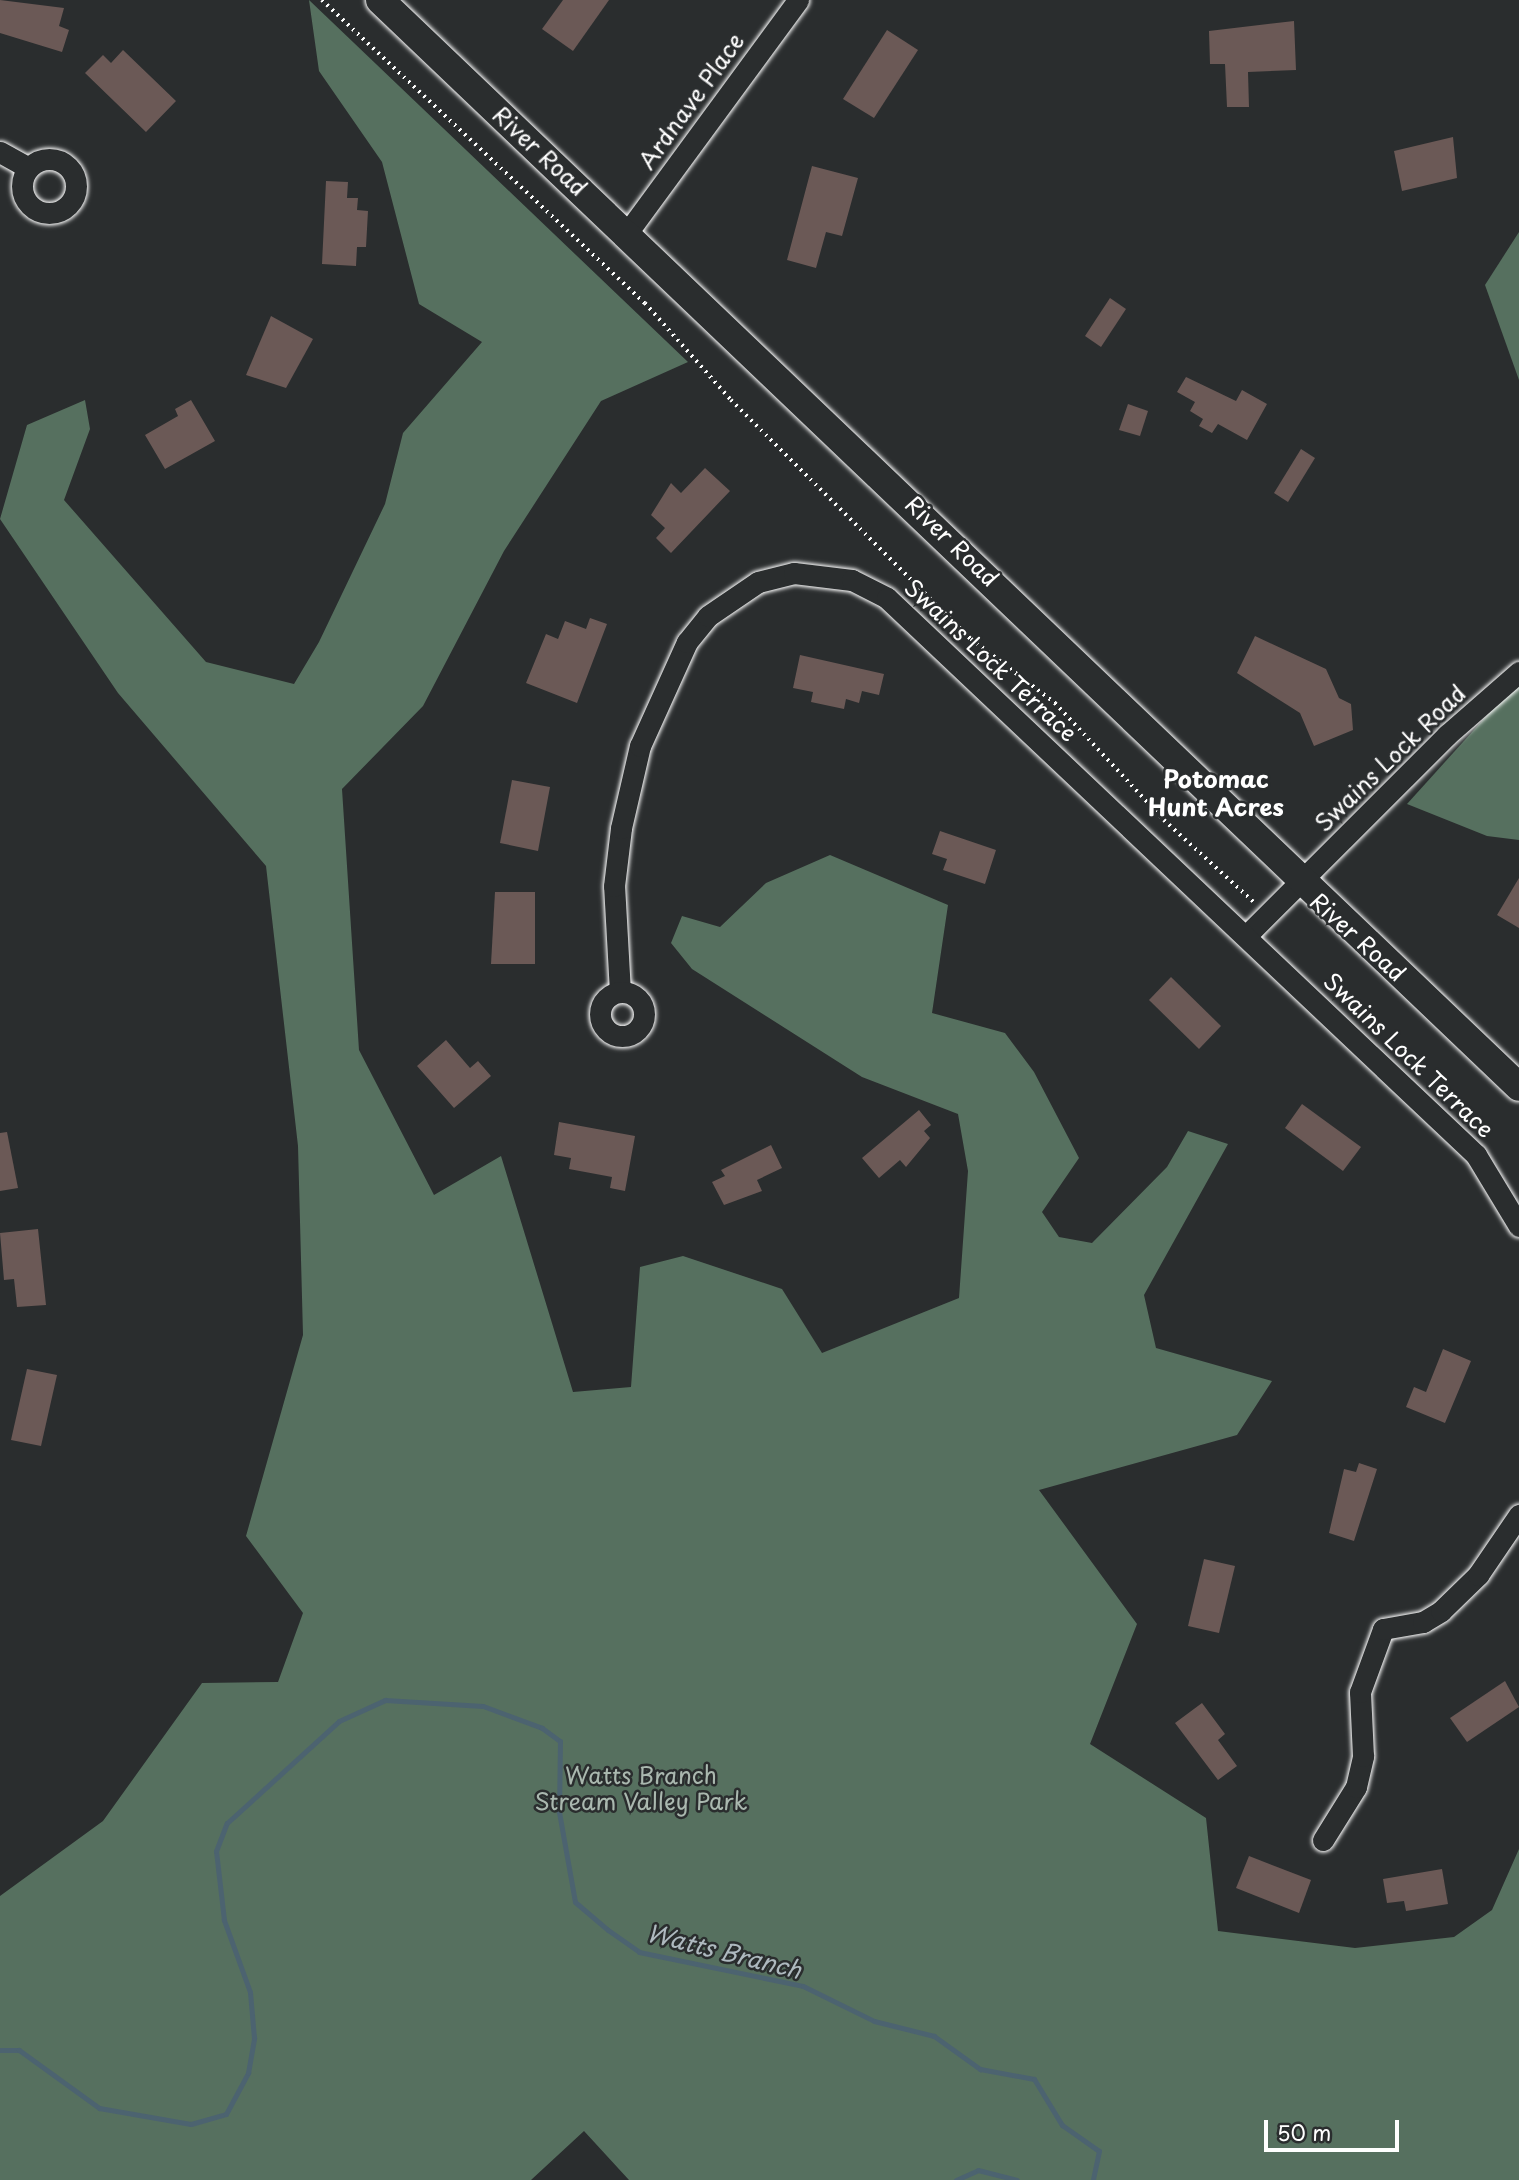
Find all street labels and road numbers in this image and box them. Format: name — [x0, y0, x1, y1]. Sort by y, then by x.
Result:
street label: Ardnave Place — [633, 28, 749, 174]
street label: River Road — [487, 100, 593, 202]
street label: River Road — [899, 490, 1005, 592]
street label: Swains Lock Terrace — [899, 573, 1083, 747]
street label: Swains Lock Road — [1309, 680, 1471, 836]
street label: River Road — [1304, 887, 1412, 987]
street label: Swains Lock Terrace — [1319, 967, 1499, 1143]

